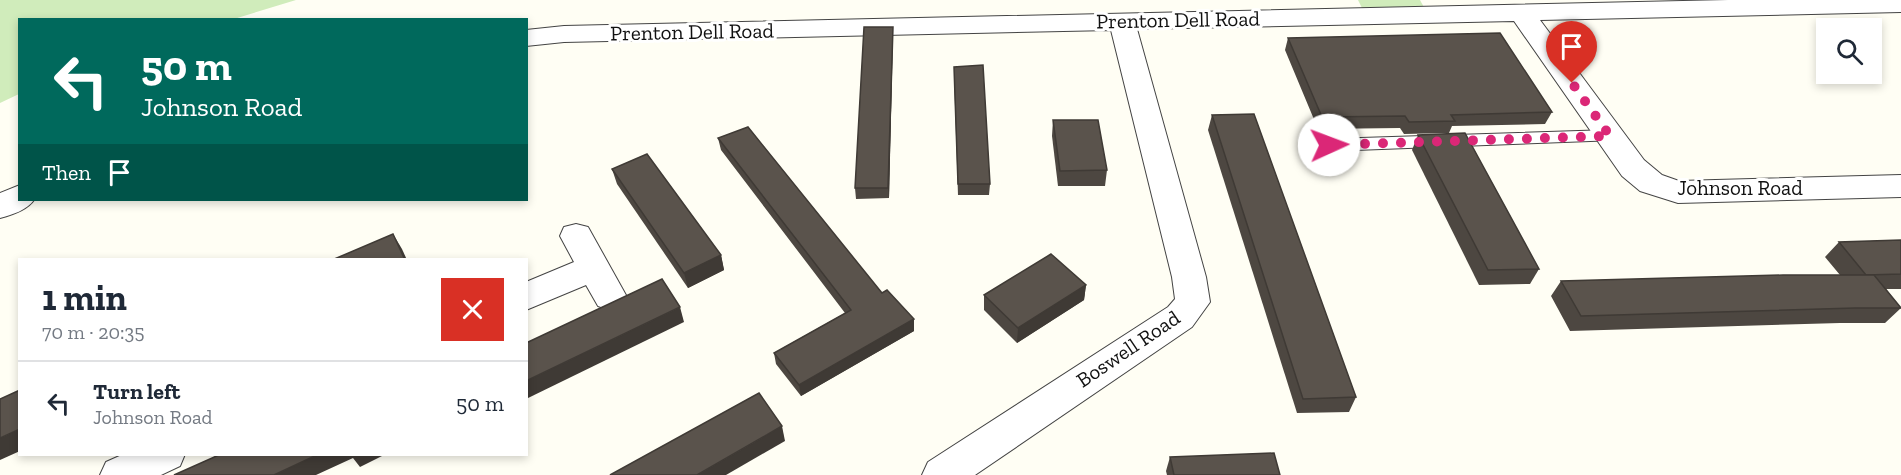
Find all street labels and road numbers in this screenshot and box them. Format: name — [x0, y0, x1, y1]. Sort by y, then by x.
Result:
street label: Prenton Dell Road — [1096, 6, 1261, 33]
street label: Prenton Dell Road — [610, 18, 775, 45]
street label: Johnson Road — [1677, 175, 1803, 200]
street label: Boswell Road — [1071, 305, 1185, 392]

